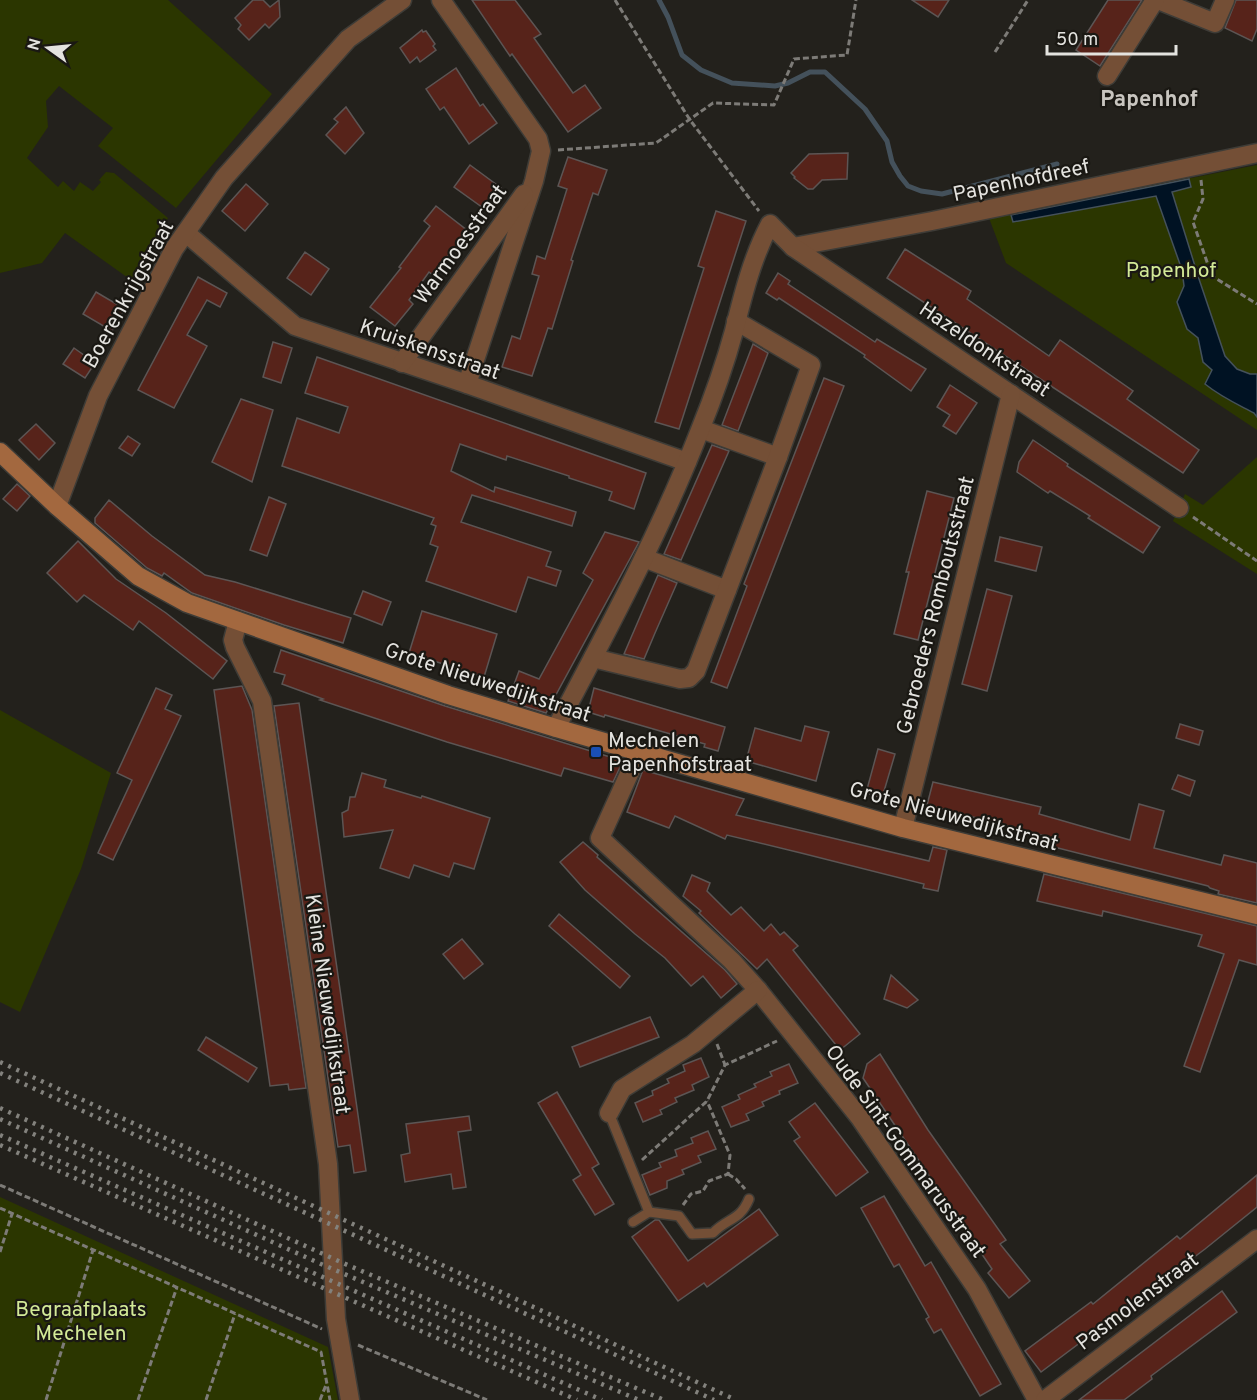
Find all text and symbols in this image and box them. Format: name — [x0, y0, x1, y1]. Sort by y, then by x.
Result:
north arrow — [18, 18, 78, 78]
scale bar — [1047, 18, 1176, 56]
text: 50 m — [1056, 29, 1098, 52]
text: N — [24, 36, 47, 53]
district label: Papenhof — [1100, 87, 1198, 114]
street label: Papenhofdreef — [951, 154, 1092, 209]
street label: Warmoesstraat — [409, 180, 514, 310]
street label: Boerenkrijgstraat — [77, 216, 181, 374]
park label: Papenhof — [1126, 258, 1216, 285]
street label: Hazeldonkstraat — [913, 296, 1055, 404]
street label: Kruiskensstraat — [356, 314, 503, 387]
street label: Gebroeders Romboutsstraat — [891, 473, 982, 737]
street label: Grote Nieuwedijkstraat — [381, 637, 594, 730]
place label: Mechelen Papenhofstraat — [608, 728, 752, 779]
marker: Mechelen Papenhofstraat — [589, 745, 603, 759]
street label: Grote Nieuwedijkstraat — [846, 777, 1061, 858]
street label: Kleine Nieuwedijkstraat — [298, 892, 355, 1116]
street label: Oude Sint-Gommarusstraat — [818, 1040, 991, 1264]
street label: Pasmolenstraat — [1071, 1247, 1205, 1357]
park label: Begraafplaats Mechelen — [15, 1297, 147, 1348]

